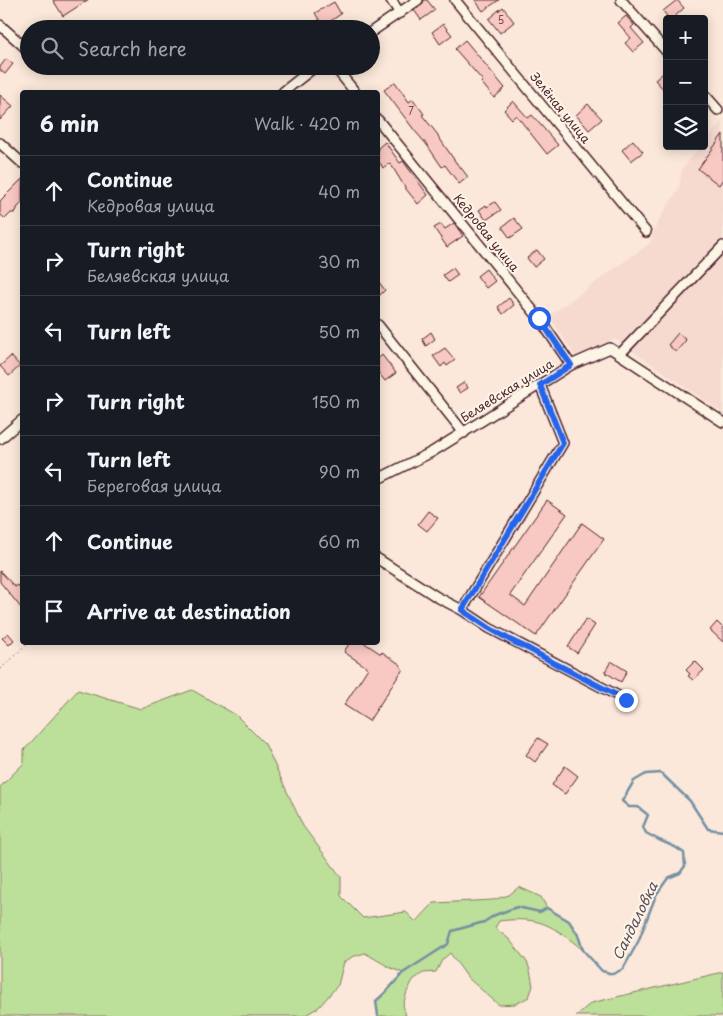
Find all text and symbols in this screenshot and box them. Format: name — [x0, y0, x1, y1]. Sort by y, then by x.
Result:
house number: 5 — [498, 12, 504, 27]
map controls — [663, 15, 708, 150]
button: + — [663, 15, 708, 60]
search box — [20, 20, 380, 75]
icon: search — [38, 34, 66, 62]
text: Search here — [78, 34, 187, 62]
button: − — [663, 60, 708, 105]
street label: Зелёная улица — [526, 68, 595, 147]
house number: 7 — [408, 103, 414, 118]
button: layers — [663, 105, 708, 150]
text: 6 min — [40, 107, 99, 139]
text: Walk · 420 m — [254, 111, 360, 135]
text: Continue — [87, 165, 173, 193]
icon: ahead — [40, 177, 68, 205]
text: 40 m — [318, 179, 360, 203]
street label: Кедровая улица — [450, 190, 524, 276]
text: Кедровая улица — [87, 193, 215, 217]
text: Turn right — [87, 235, 185, 263]
icon: right — [40, 247, 68, 275]
text: 30 m — [318, 249, 360, 273]
text: Беляевская улица — [87, 263, 229, 287]
route start — [528, 307, 551, 330]
icon: left — [40, 317, 68, 345]
text: Turn left — [87, 317, 171, 345]
text: 50 m — [319, 319, 360, 343]
street label: Беляевская улица — [457, 354, 557, 426]
icon: right — [40, 387, 68, 415]
text: Turn right — [87, 387, 185, 415]
text: 150 m — [312, 389, 360, 413]
text: Turn left — [87, 445, 171, 473]
icon: left — [40, 457, 68, 485]
text: 90 m — [319, 459, 360, 483]
text: Береговая улица — [87, 473, 221, 497]
icon: ahead — [40, 527, 68, 555]
text: Continue — [87, 527, 173, 555]
text: 60 m — [318, 529, 360, 553]
icon: arrive — [40, 597, 68, 625]
text: Arrive at destination — [87, 597, 291, 625]
route end — [615, 689, 638, 712]
water label: Сандаловка — [607, 877, 663, 963]

